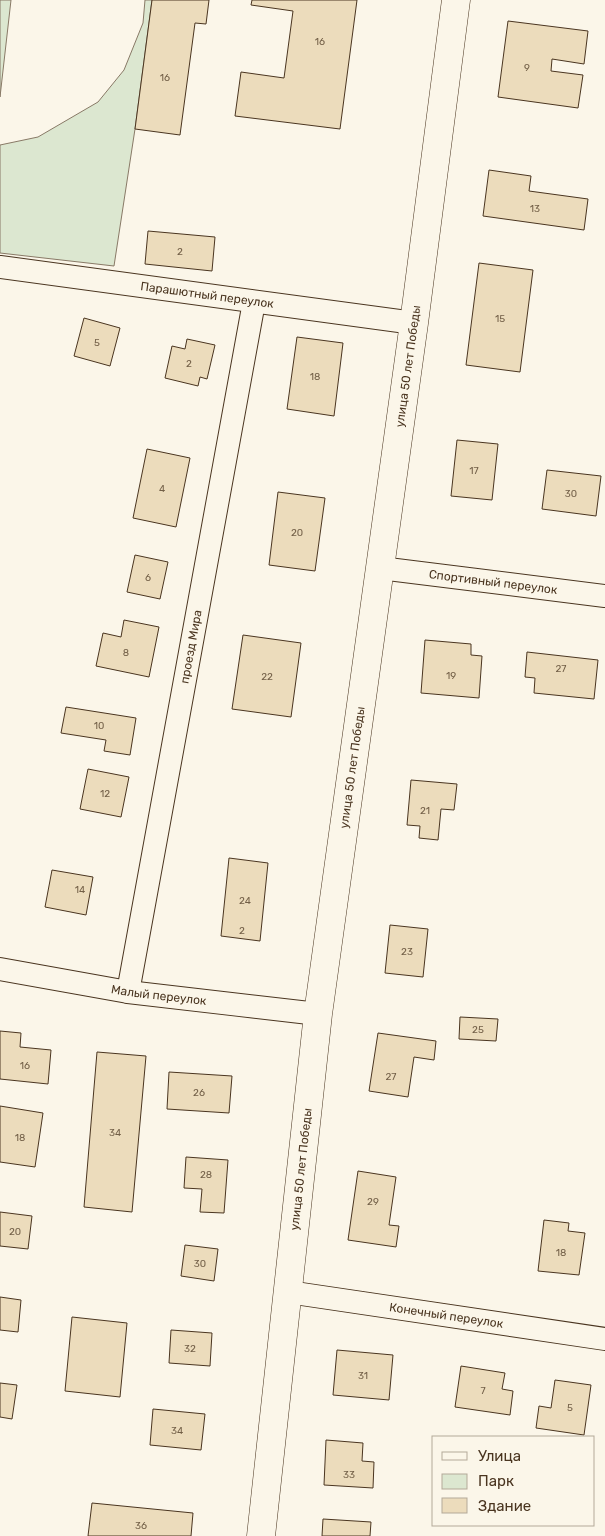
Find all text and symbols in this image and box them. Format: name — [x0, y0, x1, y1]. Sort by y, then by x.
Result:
house number: 16 — [315, 36, 325, 48]
house number: 9 — [524, 62, 530, 74]
house number: 16 — [160, 72, 170, 84]
house number: 13 — [530, 203, 540, 215]
house number: 2 — [177, 246, 183, 258]
street label: Парашютный переулок — [140, 279, 275, 311]
street label: улица 50 лет Победы — [393, 305, 423, 428]
house number: 15 — [495, 313, 505, 325]
house number: 5 — [94, 337, 100, 349]
house number: 2 — [186, 358, 192, 370]
house number: 18 — [310, 371, 320, 383]
house number: 17 — [469, 465, 479, 477]
house number: 4 — [159, 483, 165, 495]
house number: 30 — [565, 488, 577, 500]
house number: 20 — [291, 527, 303, 539]
street label: Спортивный переулок — [428, 567, 559, 597]
house number: 6 — [145, 572, 151, 584]
street label: проезд Мира — [177, 609, 205, 685]
house number: 8 — [123, 647, 129, 659]
house number: 27 — [556, 663, 567, 675]
house number: 19 — [446, 670, 456, 682]
house number: 22 — [261, 671, 273, 683]
street label: улица 50 лет Победы — [337, 706, 368, 829]
house number: 10 — [94, 720, 104, 732]
house number: 12 — [100, 788, 110, 800]
house number: 21 — [420, 805, 430, 817]
house number: 14 — [75, 884, 85, 896]
house number: 24 — [239, 895, 251, 907]
house number: 2 — [239, 925, 245, 937]
house number: 23 — [401, 946, 413, 958]
street label: Малый переулок — [110, 982, 208, 1008]
house number: 25 — [472, 1024, 484, 1036]
house number: 16 — [20, 1060, 30, 1072]
house number: 27 — [386, 1071, 397, 1083]
house number: 26 — [193, 1087, 205, 1099]
street label: улица 50 лет Победы — [287, 1107, 315, 1231]
house number: 34 — [109, 1127, 121, 1139]
house number: 18 — [15, 1132, 25, 1144]
house number: 28 — [200, 1169, 212, 1181]
house number: 29 — [367, 1196, 379, 1208]
house number: 20 — [9, 1226, 21, 1238]
house number: 18 — [556, 1247, 566, 1259]
house number: 30 — [194, 1258, 206, 1270]
street label: Конечный переулок — [388, 1300, 505, 1331]
house number: 32 — [184, 1343, 196, 1355]
house number: 31 — [358, 1370, 368, 1382]
house number: 7 — [480, 1385, 486, 1397]
house number: 5 — [567, 1402, 573, 1414]
house number: 34 — [171, 1425, 183, 1437]
legend — [432, 1436, 595, 1526]
text: Улица — [478, 1447, 521, 1465]
house number: 33 — [343, 1469, 355, 1481]
text: Парк — [478, 1472, 514, 1490]
text: Здание — [478, 1497, 531, 1515]
house number: 36 — [135, 1520, 147, 1532]

